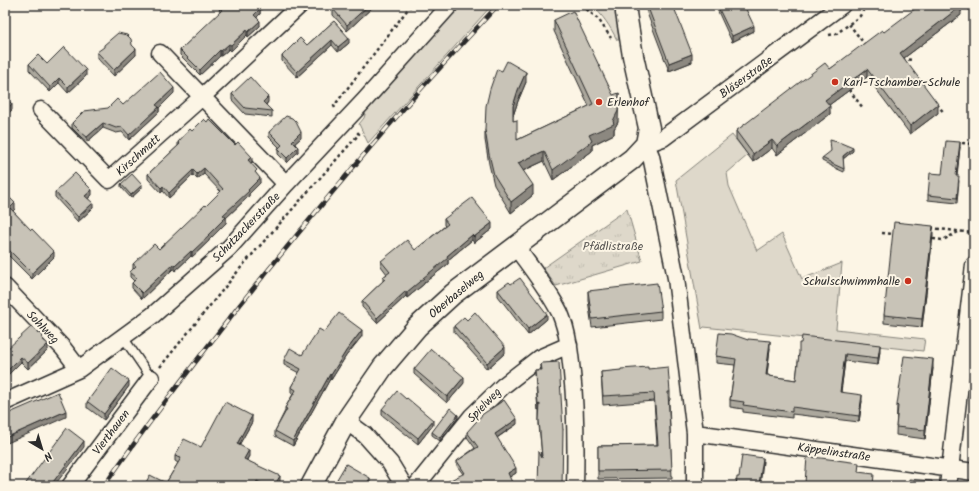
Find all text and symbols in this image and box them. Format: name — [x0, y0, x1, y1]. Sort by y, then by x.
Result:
street label: Bläserstraße — [715, 51, 778, 103]
place label: Karl-Tschamber-Schule — [843, 73, 961, 92]
marker: Karl-Tschamber-Schule — [830, 77, 840, 87]
place label: Erlenhof — [607, 93, 651, 112]
marker: Erlenhof — [594, 97, 604, 107]
street label: Kirschmatt — [111, 130, 165, 181]
street label: Schutzackerstraße — [208, 187, 285, 267]
park label: Pfädlistraße — [583, 237, 644, 256]
street label: Oberbaselweg — [424, 265, 489, 323]
place label: Schulschwimmhalle — [803, 272, 901, 291]
marker: Schulschwimmhalle — [903, 276, 913, 286]
street label: Sohlweg — [22, 306, 64, 349]
street label: Spielweg — [463, 383, 506, 427]
street label: Vierthauen — [88, 405, 135, 459]
north arrow — [22, 429, 62, 469]
street label: Käppelinstraße — [796, 438, 872, 467]
text: N — [39, 447, 56, 465]

